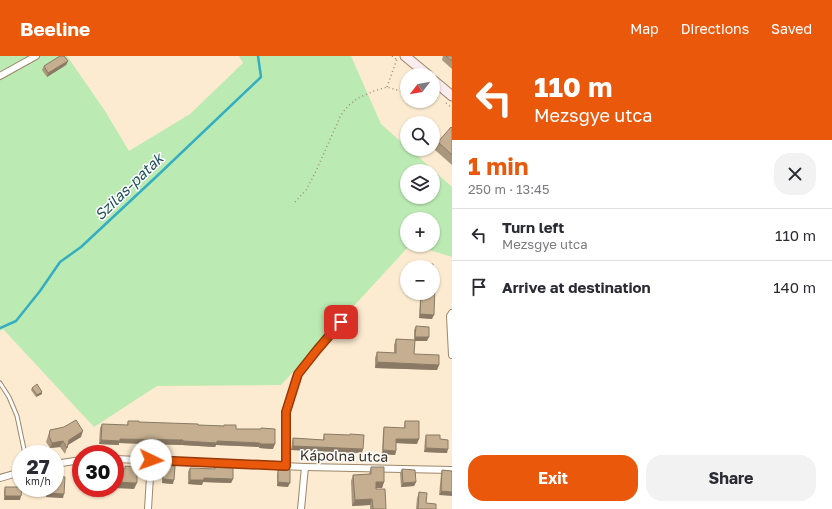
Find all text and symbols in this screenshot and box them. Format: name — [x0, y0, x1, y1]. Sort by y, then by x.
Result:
text: Beeline — [20, 17, 90, 40]
text: Map — [630, 20, 659, 37]
text: Directions — [681, 20, 749, 37]
text: Saved — [771, 20, 812, 37]
north arrow — [400, 68, 440, 108]
map controls — [400, 68, 440, 300]
text: 110 m — [534, 70, 613, 103]
icon: left — [468, 72, 520, 124]
text: Mezsgye utca — [534, 104, 652, 126]
button: search — [400, 116, 440, 156]
water label: Szilas-patak — [90, 148, 168, 224]
text: 1 min — [468, 151, 528, 180]
button: close — [774, 153, 816, 195]
button: layers — [400, 164, 440, 204]
text: 250 m · 13:45 — [468, 181, 550, 197]
button: + — [400, 212, 440, 252]
text: Turn left — [502, 218, 564, 236]
icon: left — [468, 224, 490, 246]
text: 110 m — [775, 226, 816, 244]
text: Mezsgye utca — [502, 236, 588, 252]
button: − — [400, 260, 440, 300]
icon: arrive — [468, 276, 490, 298]
text: Arrive at destination — [502, 278, 651, 296]
text: 140 m — [773, 278, 816, 296]
pin — [324, 305, 358, 339]
icon: arrive — [330, 311, 352, 333]
position arrow — [130, 439, 172, 481]
speed limit sign: 30 — [72, 445, 124, 497]
street label: Kápolna utca — [300, 446, 388, 465]
text: 27 — [26, 454, 50, 478]
button: Exit — [468, 455, 638, 501]
button: Share — [646, 455, 816, 501]
text: km/h — [25, 475, 51, 487]

